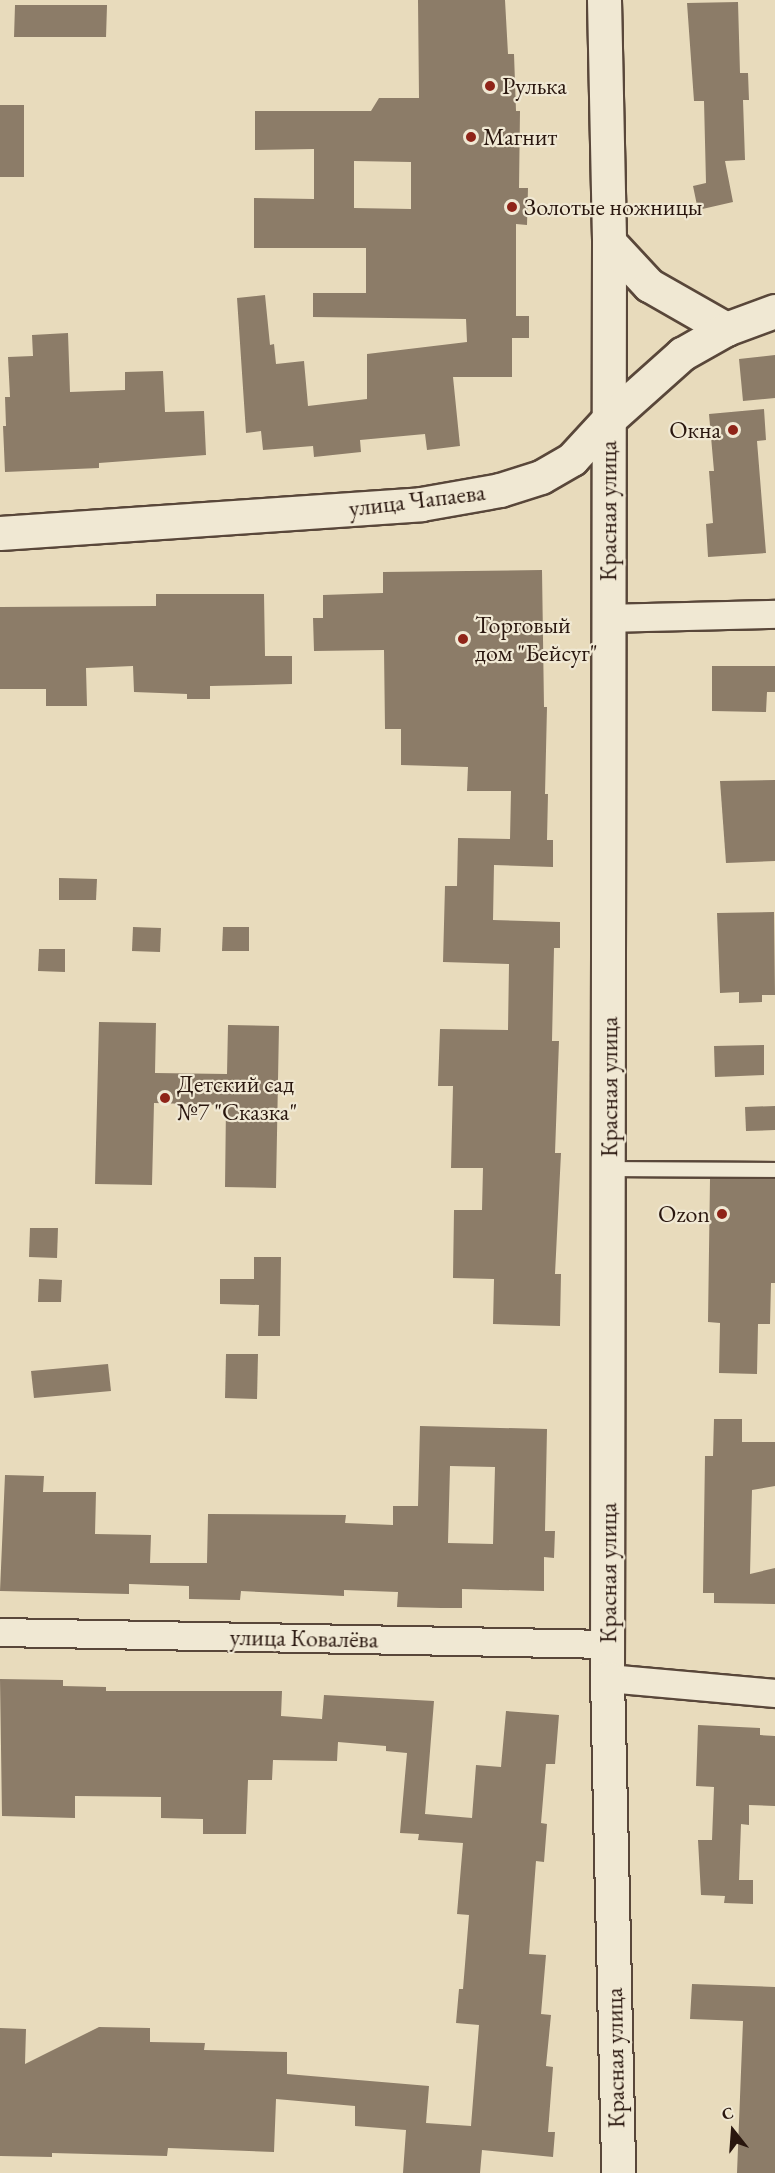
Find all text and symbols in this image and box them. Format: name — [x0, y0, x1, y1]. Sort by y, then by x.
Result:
place label: Рулька — [502, 72, 567, 100]
marker: Рулька — [483, 79, 497, 93]
place label: Магнит — [483, 123, 557, 151]
marker: Магнит — [464, 130, 478, 144]
place label: Золотые ножницы — [524, 193, 702, 221]
marker: Золотые ножницы — [505, 200, 519, 214]
place label: Окна — [669, 416, 721, 444]
marker: Окна — [726, 423, 740, 437]
street label: Красная улица — [594, 441, 622, 581]
street label: улица Чапаева — [347, 477, 487, 523]
place label: Торговый дом "Бейсуг" — [475, 611, 598, 667]
marker: Торговый дом "Бейсуг" — [456, 632, 470, 646]
street label: Красная улица — [595, 1017, 623, 1157]
place label: Детский сад №7 "Сказка" — [177, 1070, 297, 1126]
marker: Детский сад №7 "Сказка" — [158, 1091, 172, 1105]
place label: Ozon — [658, 1200, 710, 1228]
marker: Ozon — [715, 1207, 729, 1221]
street label: Красная улица — [594, 1503, 622, 1643]
street label: улица Ковалёва — [230, 1622, 378, 1654]
street label: Красная улица — [599, 1988, 631, 2128]
north arrow — [703, 2101, 763, 2161]
text: С — [719, 2102, 736, 2125]

